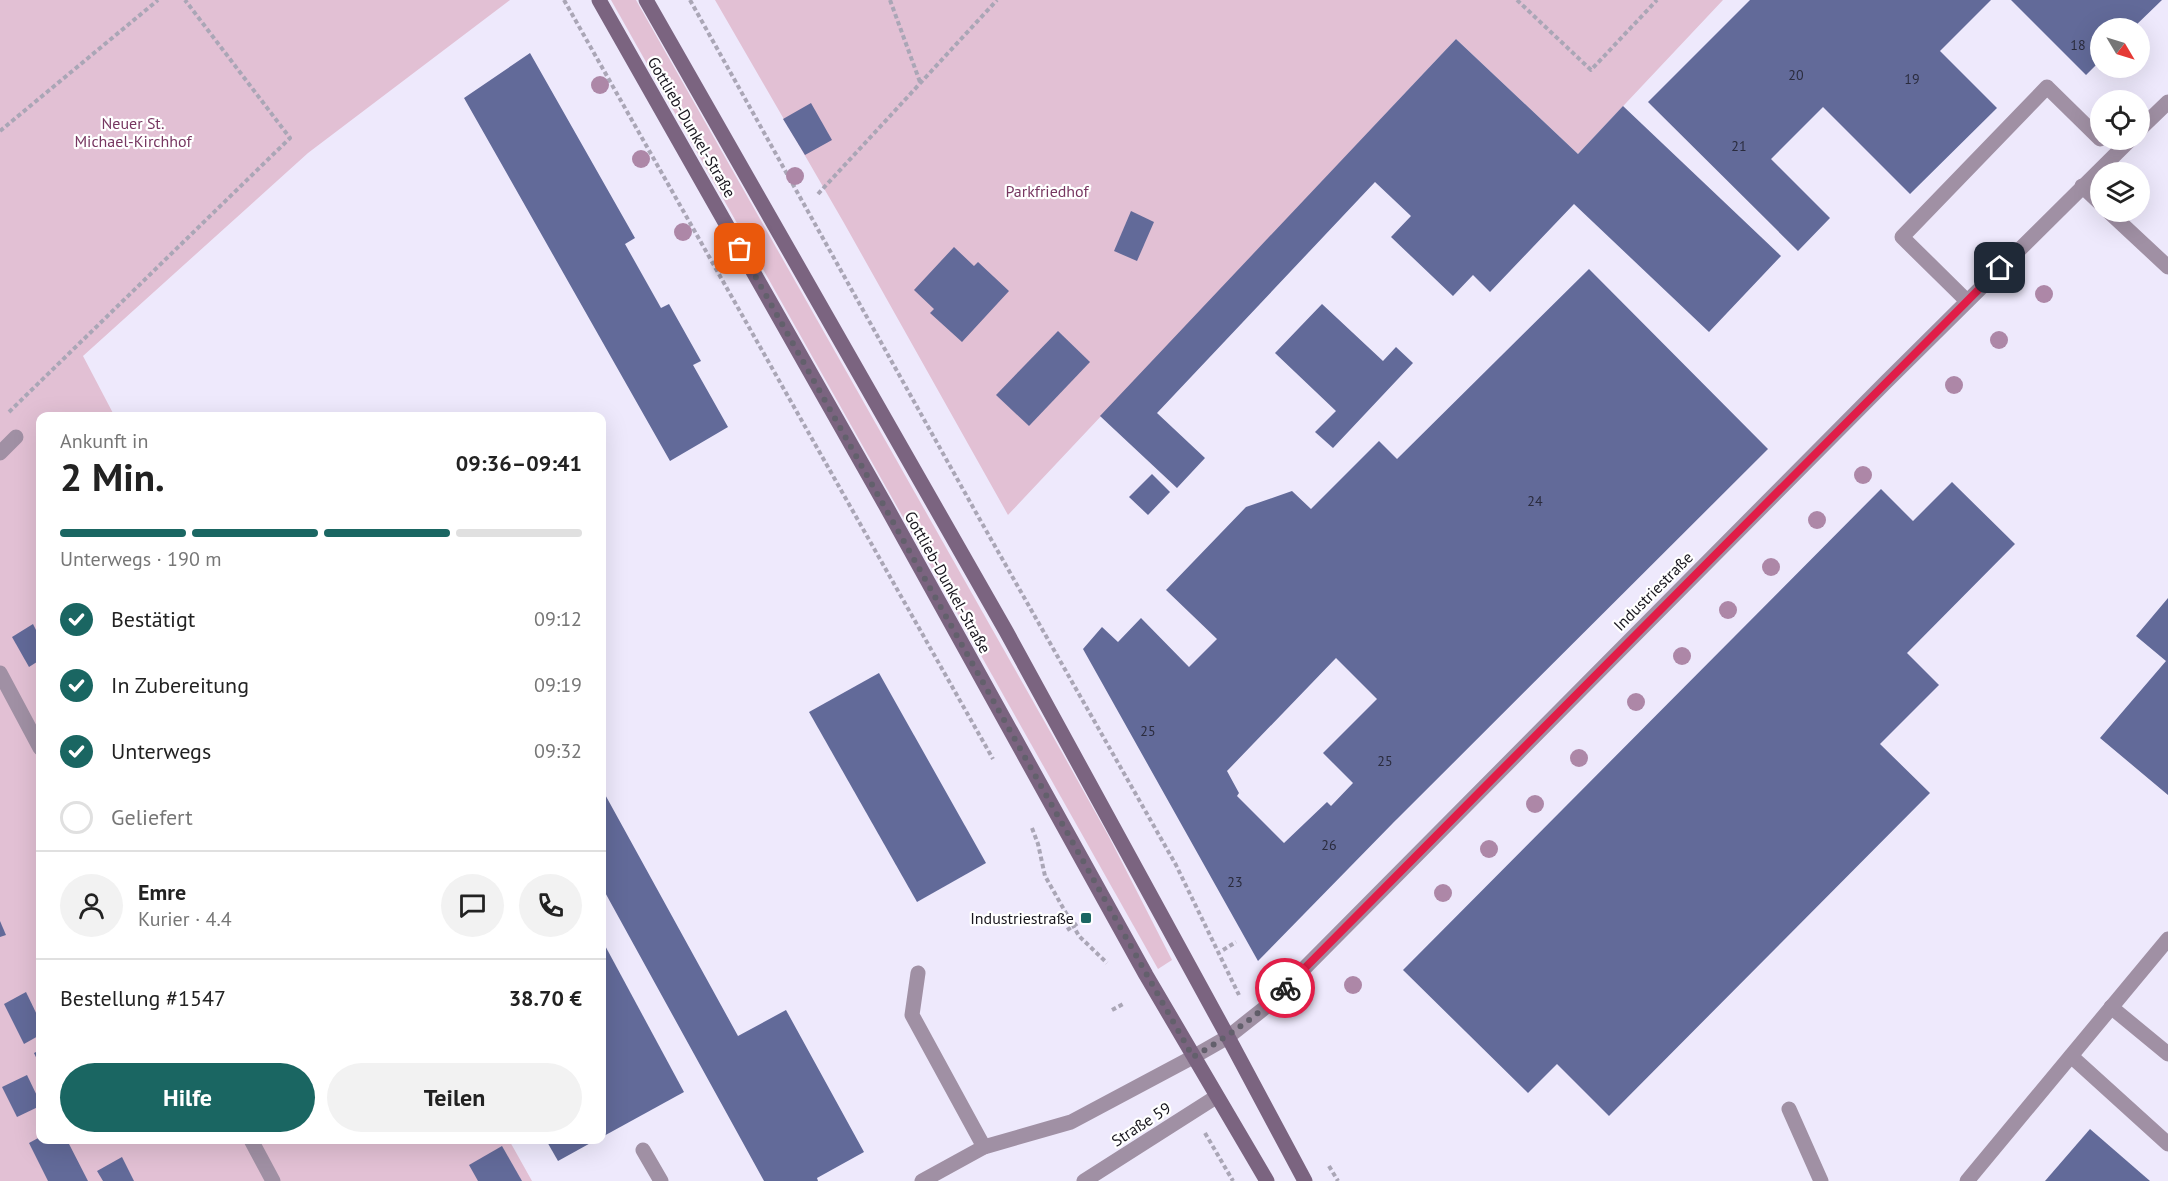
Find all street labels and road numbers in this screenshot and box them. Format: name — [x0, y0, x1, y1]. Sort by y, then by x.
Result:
street label: Gottlieb-Dunkel-Straße — [643, 53, 741, 201]
street label: Gottlieb-Dunkel-Straße — [901, 507, 995, 657]
street label: Industriestraße — [1609, 547, 1697, 635]
street label: Straße 59 — [1108, 1097, 1174, 1151]

